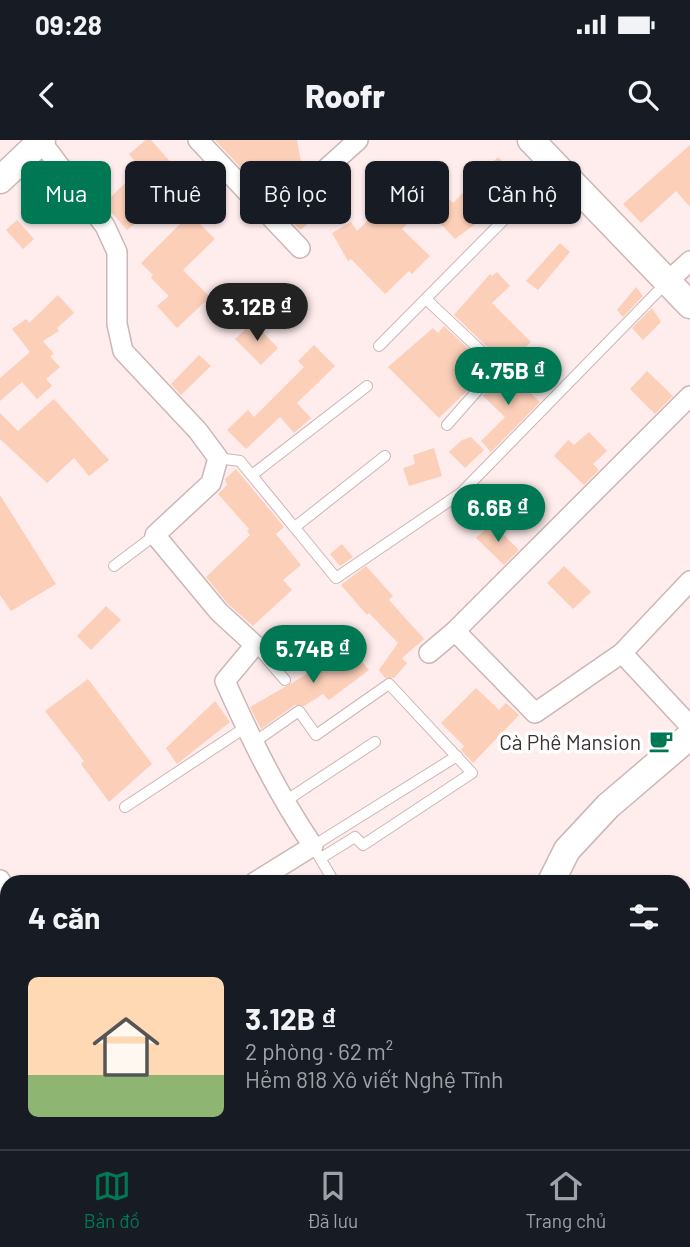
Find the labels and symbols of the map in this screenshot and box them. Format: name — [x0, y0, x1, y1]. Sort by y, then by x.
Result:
pin: 3.12B ₫ — [192, 284, 322, 343]
pin: 4.75B ₫ — [443, 348, 573, 407]
pin: 6.6B ₫ — [441, 484, 555, 544]
pin: 5.74B ₫ — [248, 626, 378, 685]
cafe icon: Cà Phê Mansion — [647, 727, 675, 755]
place label: Cà Phê Mansion — [499, 729, 641, 754]

